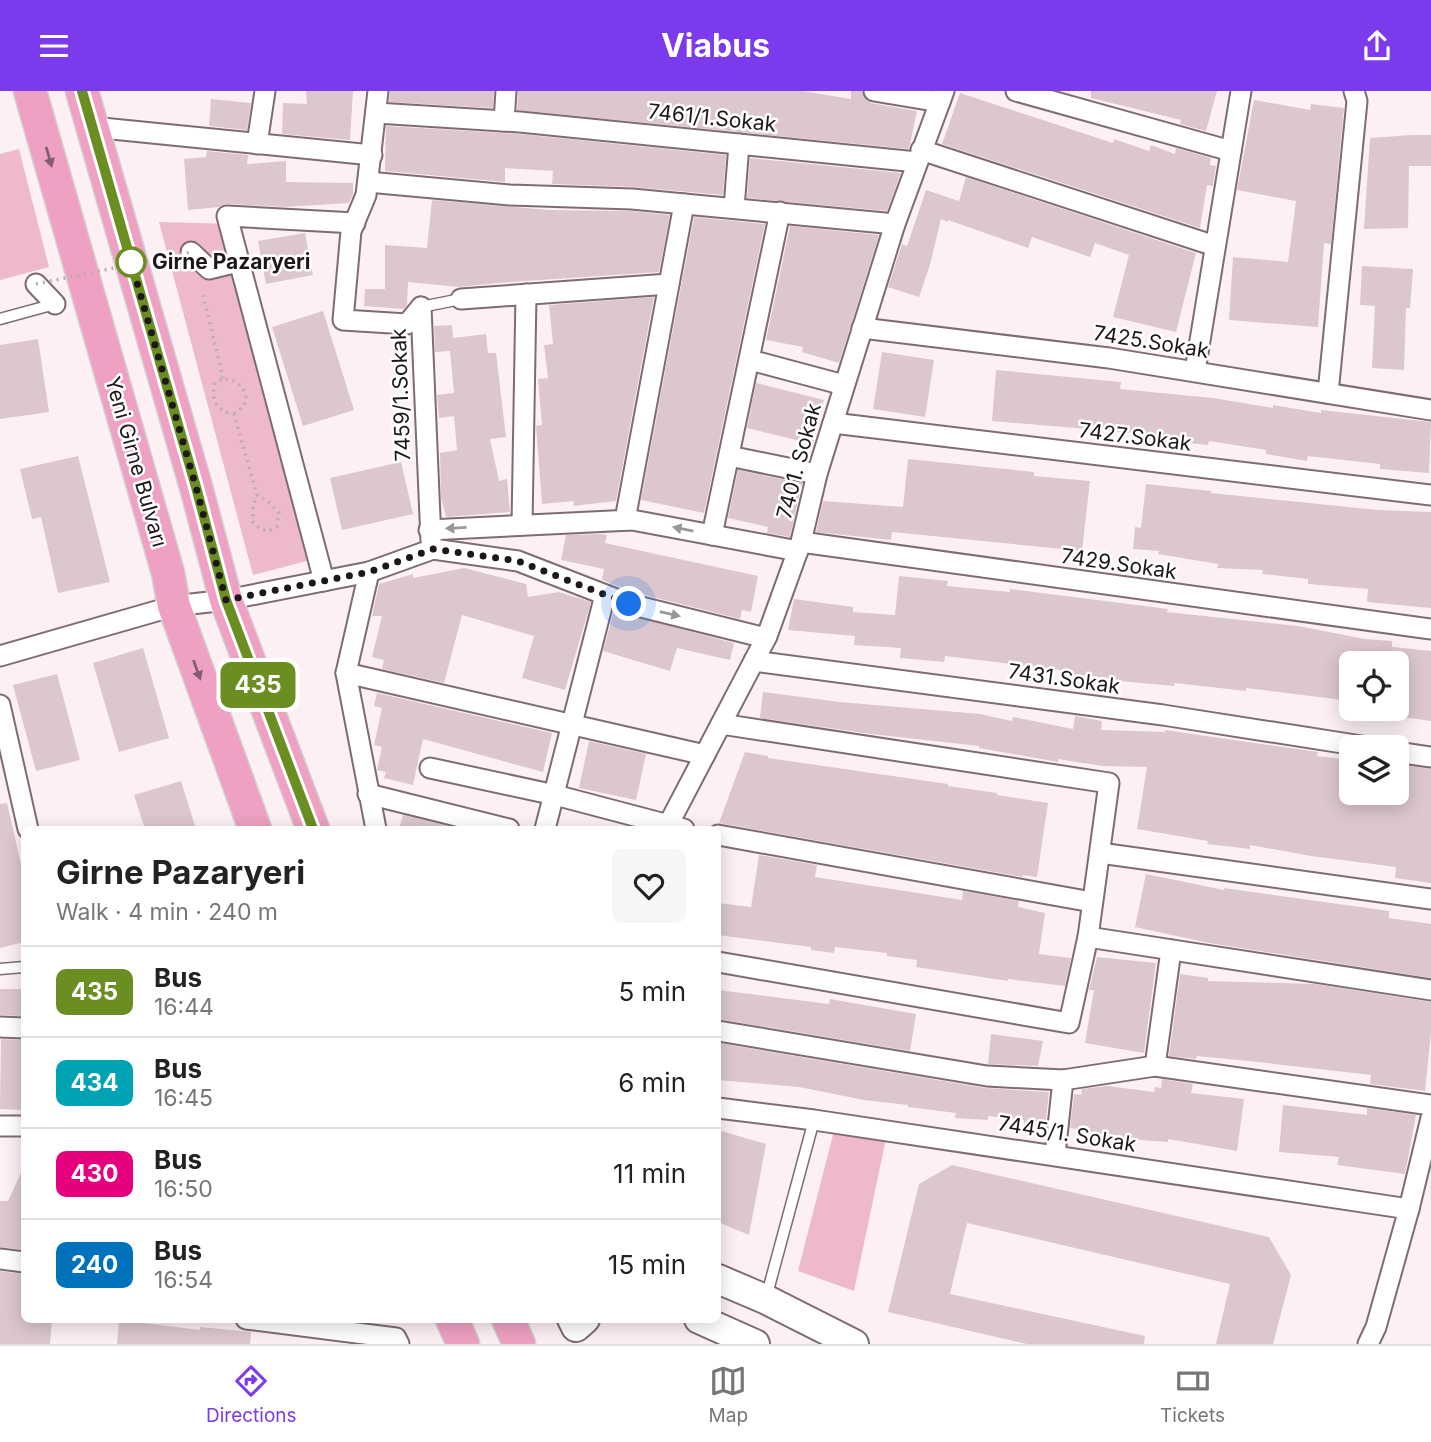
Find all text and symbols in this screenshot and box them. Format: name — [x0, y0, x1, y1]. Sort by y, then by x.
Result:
text: Viabus — [661, 26, 770, 65]
icon: menu — [35, 27, 73, 65]
icon: share — [1358, 27, 1396, 65]
street label: 7461/1.Sokak — [647, 98, 778, 137]
one-way arrow — [45, 146, 55, 167]
marker: Girne Pazaryeri — [116, 247, 146, 277]
place label: Girne Pazaryeri — [152, 249, 311, 274]
street label: 7425.Sokak — [1092, 320, 1211, 363]
street label: 7459/1.Sokak — [386, 328, 415, 462]
street label: Yeni Girne Bulvarı — [100, 374, 173, 550]
street label: 7401. Sokak — [771, 400, 826, 522]
street label: 7427.Sokak — [1077, 417, 1193, 456]
one-way arrow — [445, 523, 467, 534]
one-way arrow — [672, 524, 694, 535]
street label: 7429.Sokak — [1060, 543, 1179, 584]
your location — [611, 586, 646, 621]
one-way arrow — [659, 609, 681, 620]
map controls — [1339, 651, 1409, 805]
button: locate — [1339, 651, 1409, 721]
street label: 7431.Sokak — [1007, 658, 1122, 699]
one-way arrow — [192, 660, 203, 681]
line badge: 435 — [218, 662, 298, 708]
text: 435 — [234, 670, 282, 699]
button: layers — [1339, 735, 1409, 805]
button: heart — [612, 849, 686, 923]
text: Girne Pazaryeri — [56, 852, 305, 892]
text: Walk · 4 min · 240 m — [56, 898, 278, 926]
text: Bus — [154, 962, 202, 993]
text: 5 min — [618, 976, 686, 1007]
text: 435 — [71, 977, 118, 1006]
text: 16:44 — [154, 993, 214, 1021]
text: Bus — [154, 1053, 202, 1084]
text: 6 min — [618, 1067, 686, 1098]
text: 434 — [71, 1068, 118, 1097]
text: 16:45 — [154, 1084, 213, 1112]
street label: 7445/1. Sokak — [996, 1110, 1138, 1157]
text: Bus — [154, 1144, 202, 1175]
text: 11 min — [613, 1158, 686, 1189]
text: 430 — [71, 1159, 118, 1188]
text: 16:50 — [154, 1175, 213, 1203]
text: Bus — [154, 1235, 202, 1266]
text: 15 min — [608, 1249, 686, 1280]
text: 240 — [71, 1250, 118, 1279]
text: 16:54 — [154, 1266, 213, 1294]
tab: Directions — [206, 1362, 297, 1427]
tab: Map — [709, 1362, 748, 1427]
tab: Tickets — [1160, 1362, 1225, 1427]

